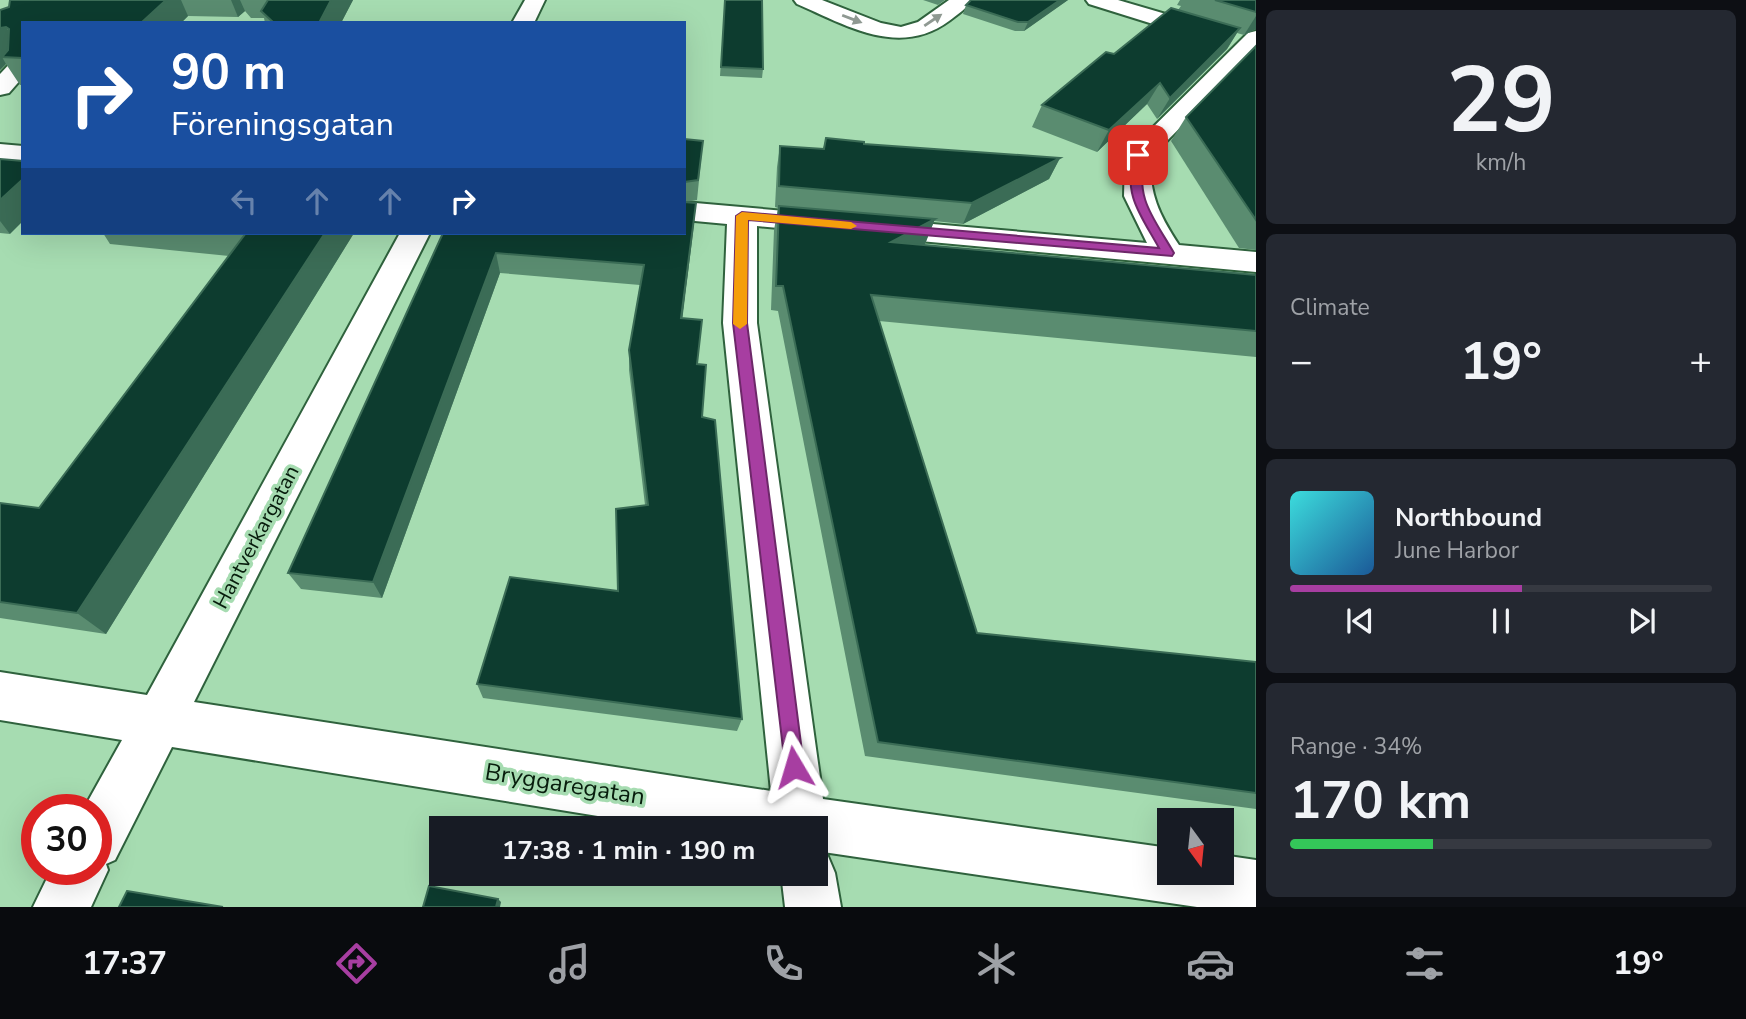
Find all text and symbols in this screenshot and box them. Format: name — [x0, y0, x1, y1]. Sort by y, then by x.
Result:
one-way arrow — [842, 13, 863, 24]
one-way arrow — [924, 13, 942, 27]
text: 90 m — [171, 39, 286, 106]
text: 29 — [1446, 39, 1556, 163]
icon: right — [56, 49, 147, 140]
text: Föreningsgatan — [171, 103, 394, 146]
pin — [1108, 125, 1168, 185]
icon: arrive — [1119, 136, 1157, 174]
text: km/h — [1476, 147, 1526, 178]
icon: left — [225, 182, 263, 220]
icon: ahead — [298, 182, 336, 220]
icon: ahead — [371, 182, 409, 220]
icon: right — [444, 182, 482, 220]
text: Climate — [1290, 292, 1370, 323]
text: 19° — [1460, 326, 1542, 397]
text: − — [1290, 336, 1313, 387]
text: + — [1689, 336, 1712, 387]
street label: Hantverkargatan — [206, 460, 306, 614]
text: Northbound — [1395, 500, 1542, 535]
text: June Harbor — [1395, 535, 1519, 566]
icon: previous — [1341, 602, 1379, 640]
icon: pause — [1482, 602, 1520, 640]
icon: next — [1623, 602, 1661, 640]
position arrow — [757, 730, 831, 804]
text: Range · 34% — [1290, 731, 1422, 762]
street label: Bryggaregatan — [483, 756, 647, 812]
text: 170 km — [1290, 765, 1471, 836]
speed limit sign: 30 — [21, 794, 112, 885]
north arrow — [1157, 808, 1234, 886]
map controls — [1157, 808, 1234, 885]
text: 17:38 · 1 min · 190 m — [502, 833, 755, 868]
icon: directions — [332, 939, 381, 988]
icon: music — [545, 939, 594, 988]
icon: phone — [759, 939, 808, 988]
icon: climate — [972, 939, 1021, 988]
icon: car — [1186, 939, 1235, 988]
icon: filters — [1400, 939, 1449, 988]
text: 17:37 — [82, 942, 167, 985]
text: 19° — [1613, 942, 1664, 985]

